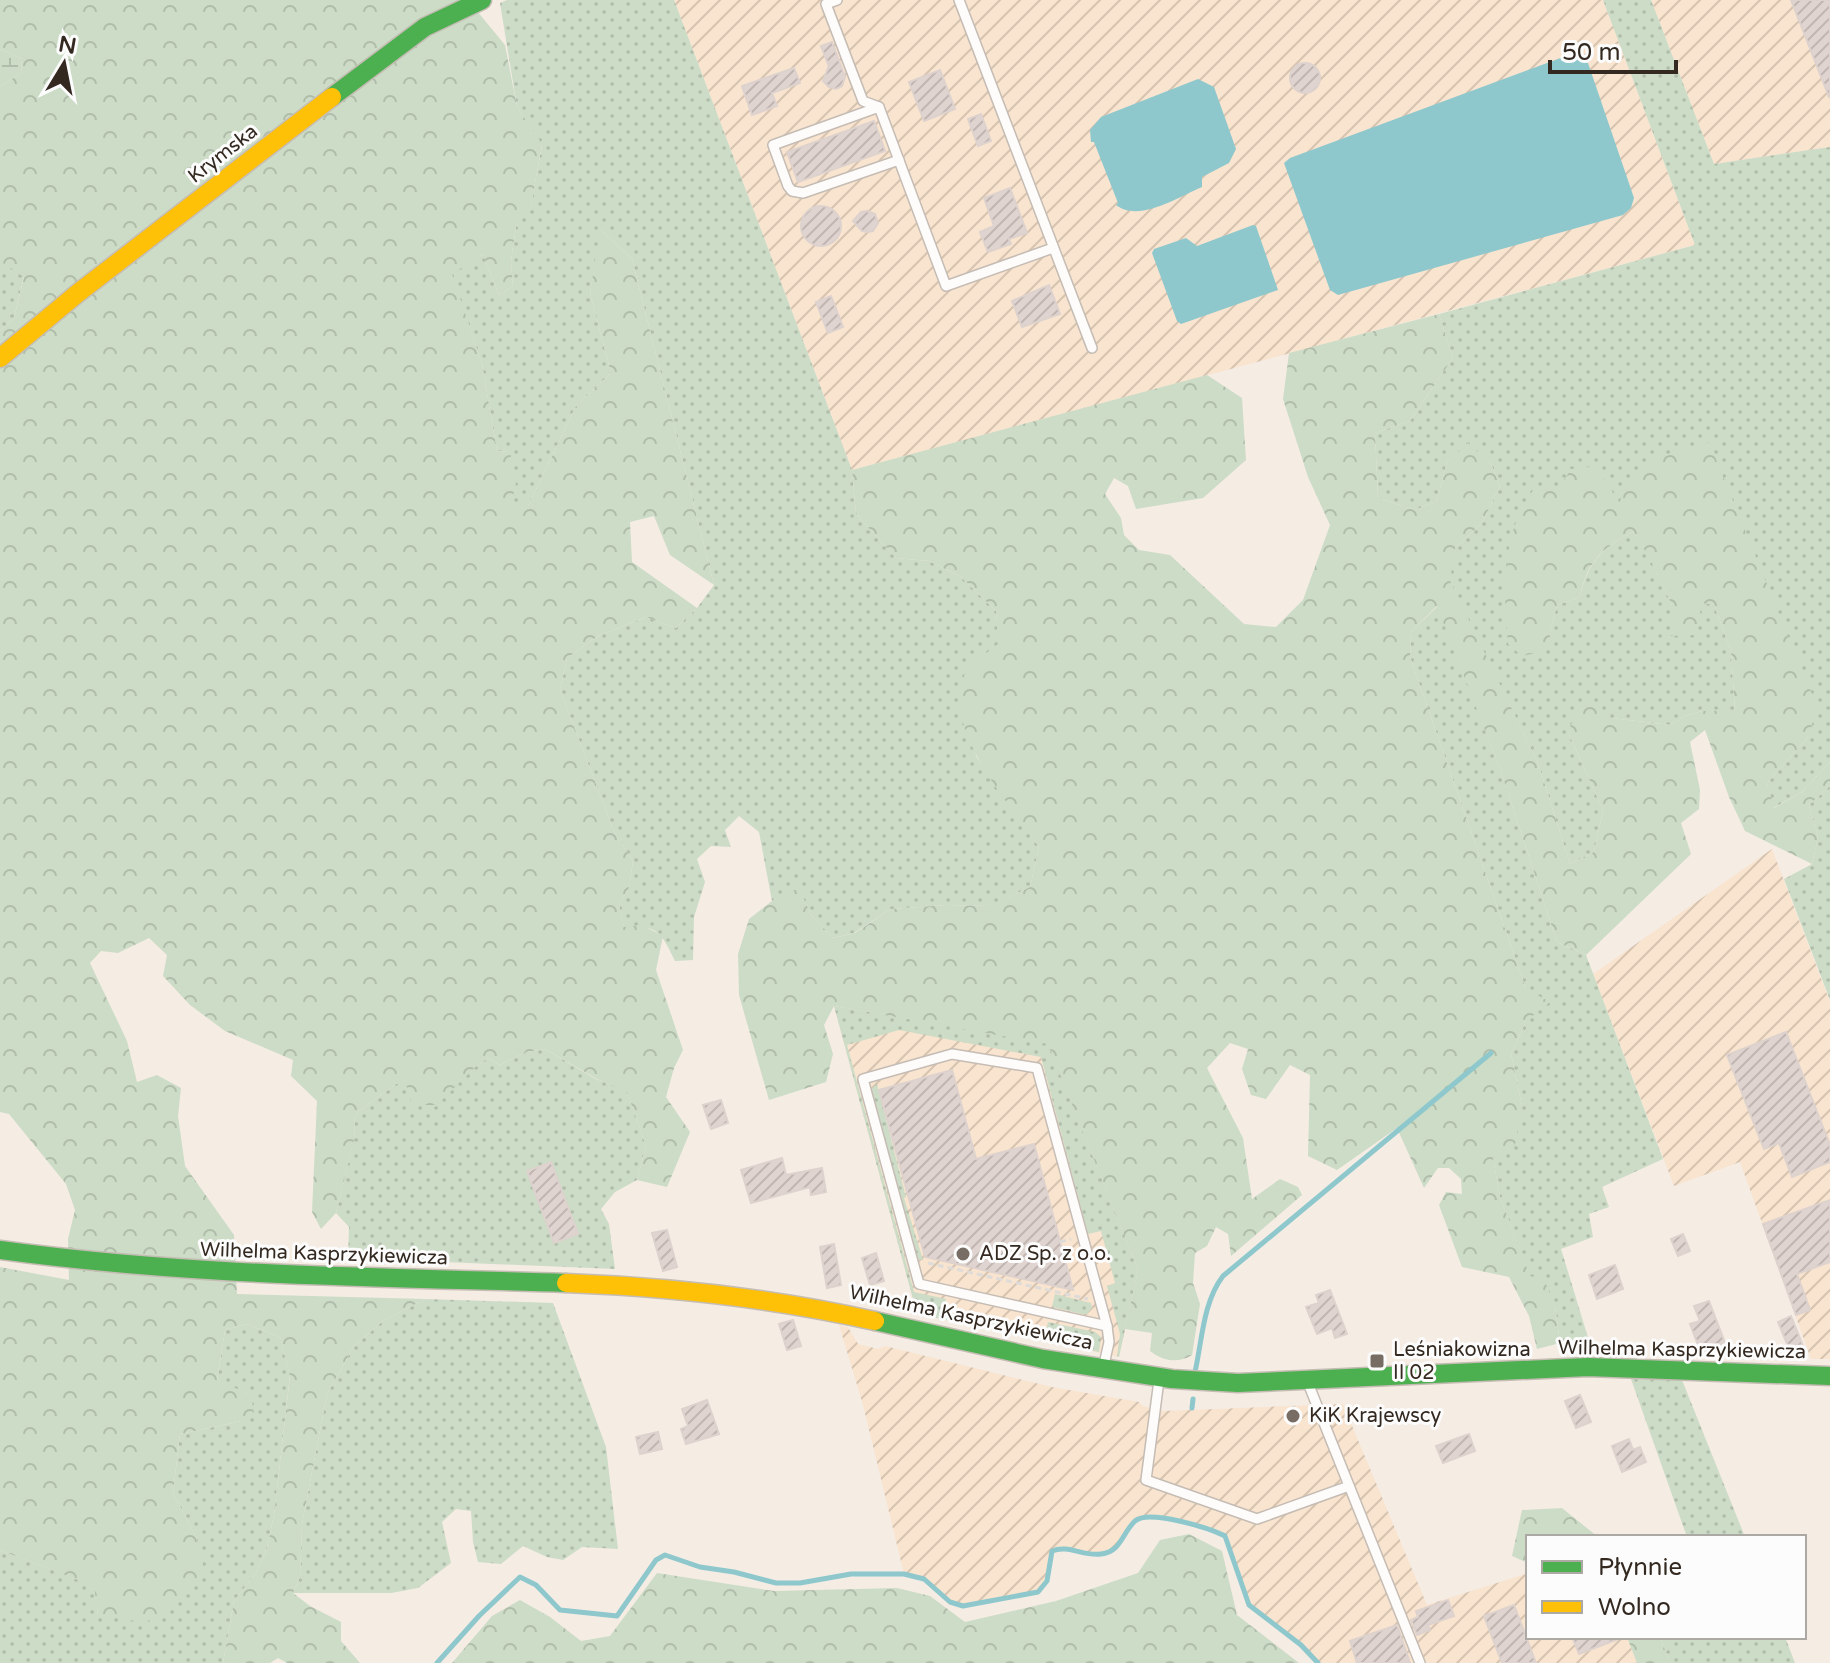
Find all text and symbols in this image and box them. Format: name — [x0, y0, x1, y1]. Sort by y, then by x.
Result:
north arrow — [24, 24, 104, 104]
scale bar — [1550, 24, 1676, 74]
text: N — [56, 31, 78, 60]
text: 50 m — [1562, 38, 1620, 67]
street label: Krymska — [183, 119, 263, 189]
street label: Wilhelma Kasprzykiewicza — [200, 1238, 448, 1270]
place label: ADZ Sp. z o.o. — [979, 1242, 1111, 1266]
marker: ADZ Sp. z o.o. — [954, 1245, 972, 1263]
street label: Wilhelma Kasprzykiewicza — [847, 1280, 1095, 1356]
street label: Wilhelma Kasprzykiewicza — [1558, 1336, 1806, 1364]
place label: Leśniakowizna II 02 — [1393, 1338, 1531, 1385]
marker: Leśniakowizna II 02 — [1368, 1352, 1386, 1370]
place label: KiK Krajewscy — [1309, 1404, 1441, 1428]
marker: KiK Krajewscy — [1284, 1407, 1302, 1425]
legend — [1526, 1535, 1806, 1639]
text: Płynnie — [1598, 1553, 1682, 1582]
text: Wolno — [1598, 1593, 1671, 1622]

